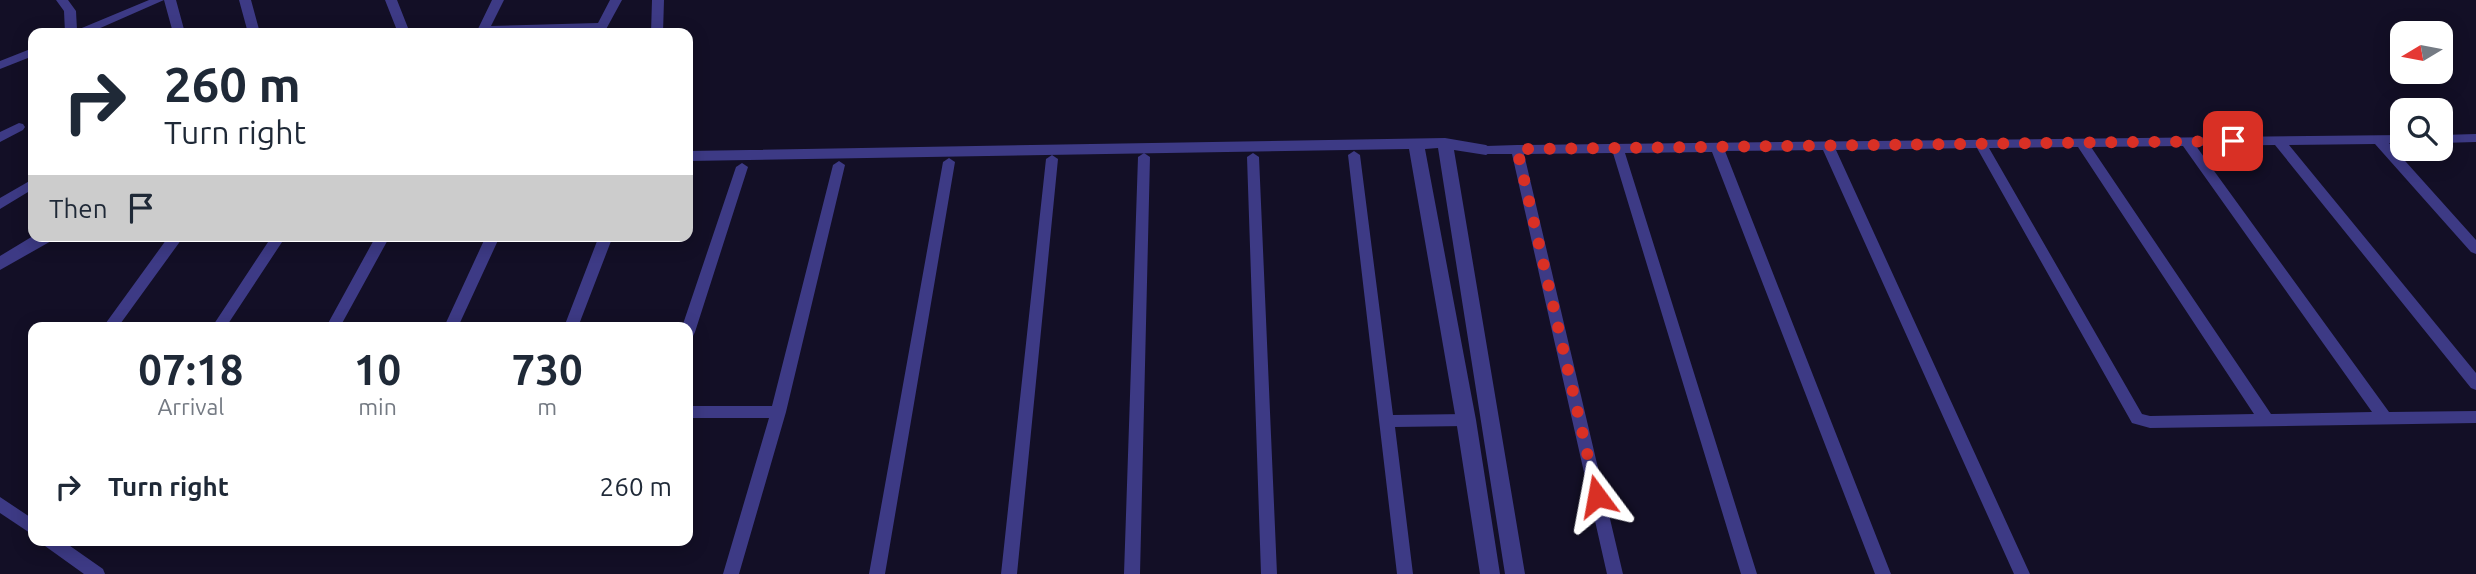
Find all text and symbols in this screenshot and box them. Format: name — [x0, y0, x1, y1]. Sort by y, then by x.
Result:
north arrow — [2390, 21, 2454, 84]
map controls — [2390, 21, 2453, 161]
icon: right — [49, 56, 140, 147]
text: 260 m — [164, 56, 301, 111]
button: search — [2390, 98, 2453, 161]
pin — [2203, 111, 2263, 171]
text: Turn right — [164, 114, 306, 150]
icon: arrive — [2214, 122, 2252, 160]
icon: arrive — [122, 189, 160, 227]
text: Then — [49, 194, 108, 223]
text: 07:18 — [138, 346, 243, 393]
text: 10 — [354, 346, 401, 393]
text: 730 — [512, 346, 583, 393]
text: Arrival — [157, 394, 224, 419]
text: min — [358, 394, 397, 419]
text: m — [537, 394, 557, 419]
position arrow — [1560, 459, 1634, 533]
icon: right — [49, 468, 87, 506]
text: Turn right — [108, 472, 229, 501]
text: 260 m — [600, 472, 672, 501]

